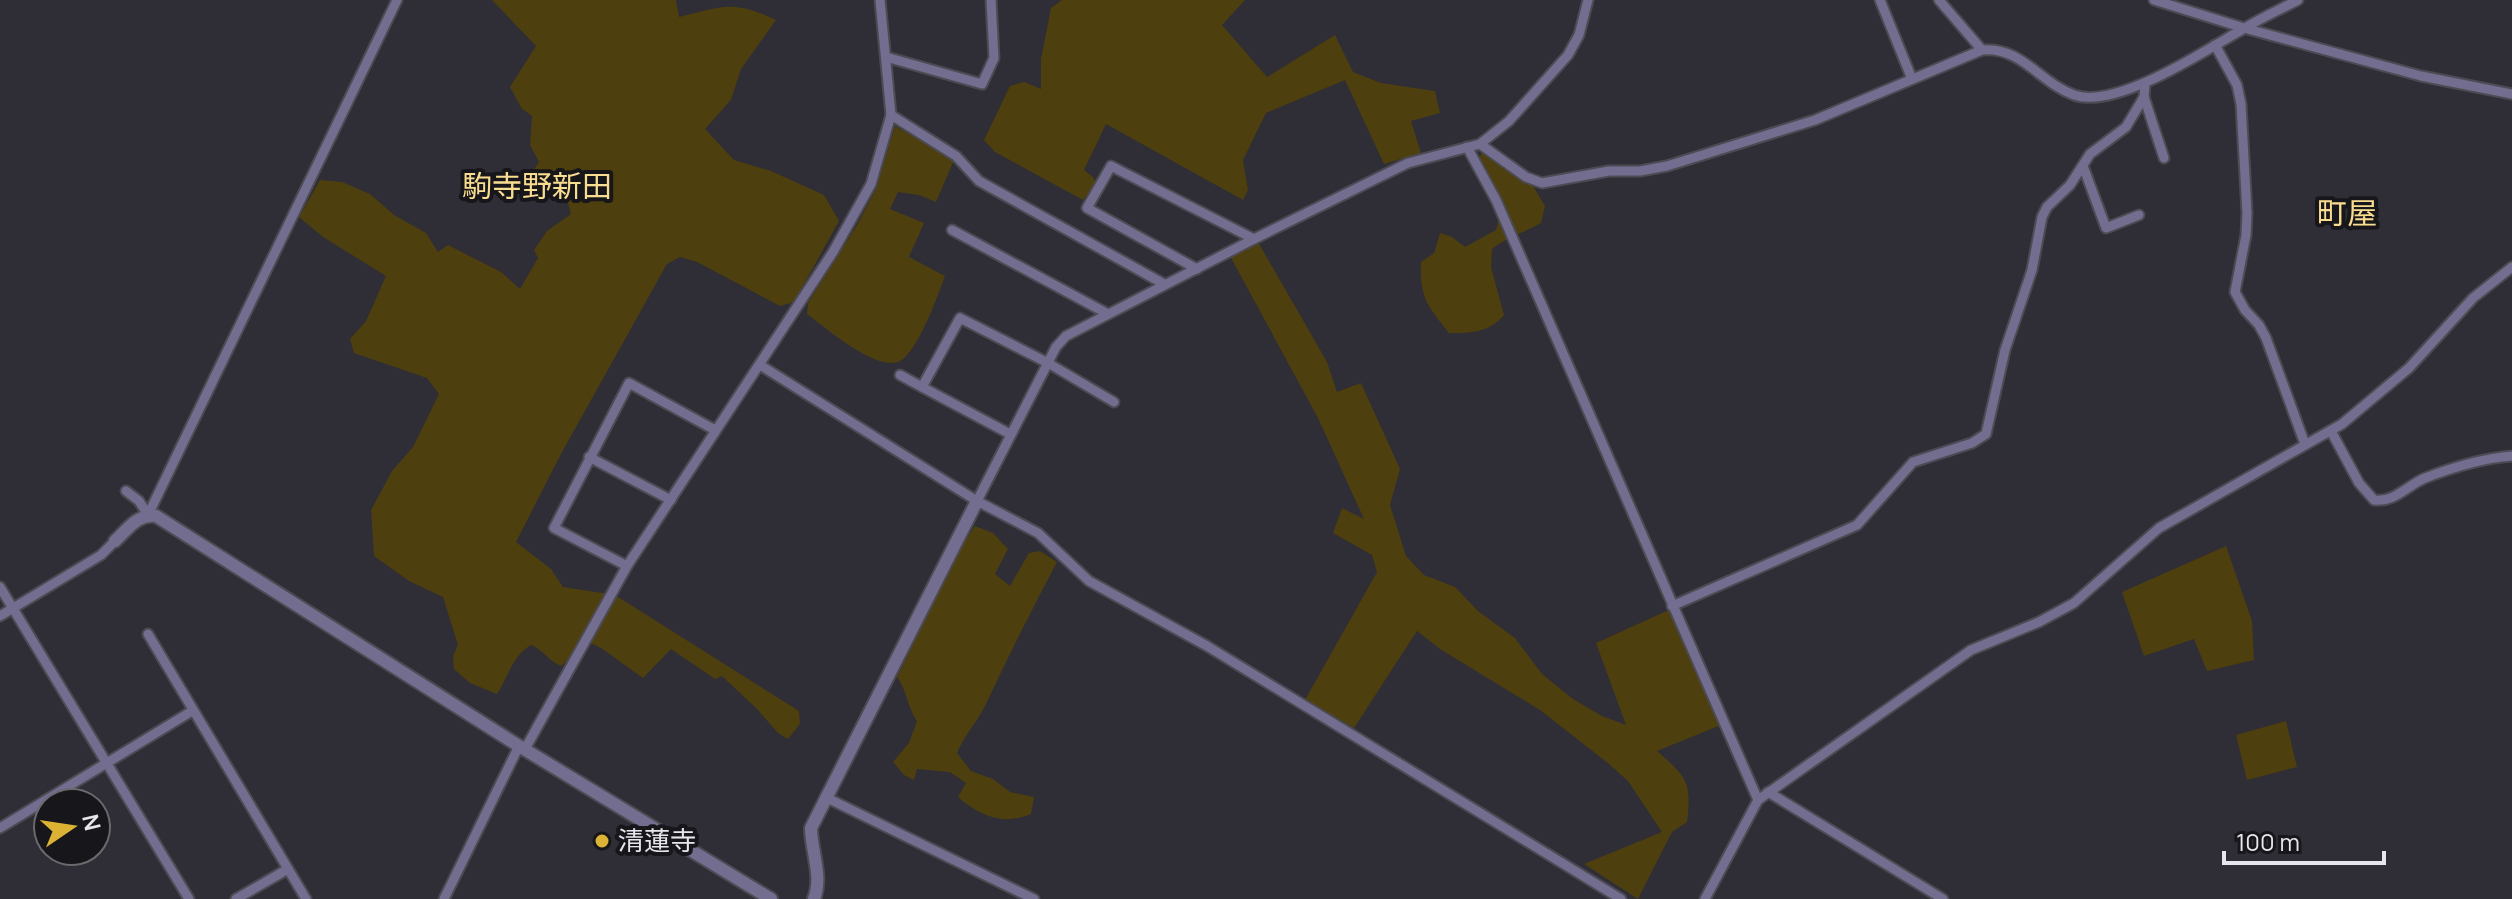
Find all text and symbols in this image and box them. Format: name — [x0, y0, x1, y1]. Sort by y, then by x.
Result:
district label: 駒寺野新田 — [462, 165, 612, 206]
district label: 町屋 — [2317, 192, 2377, 233]
north arrow — [32, 787, 112, 867]
text: N — [75, 811, 108, 834]
scale bar — [2224, 815, 2384, 865]
place label: 清蓮寺 — [618, 822, 696, 858]
text: 100 m — [2236, 825, 2300, 858]
marker: 清蓮寺 — [593, 832, 611, 850]

